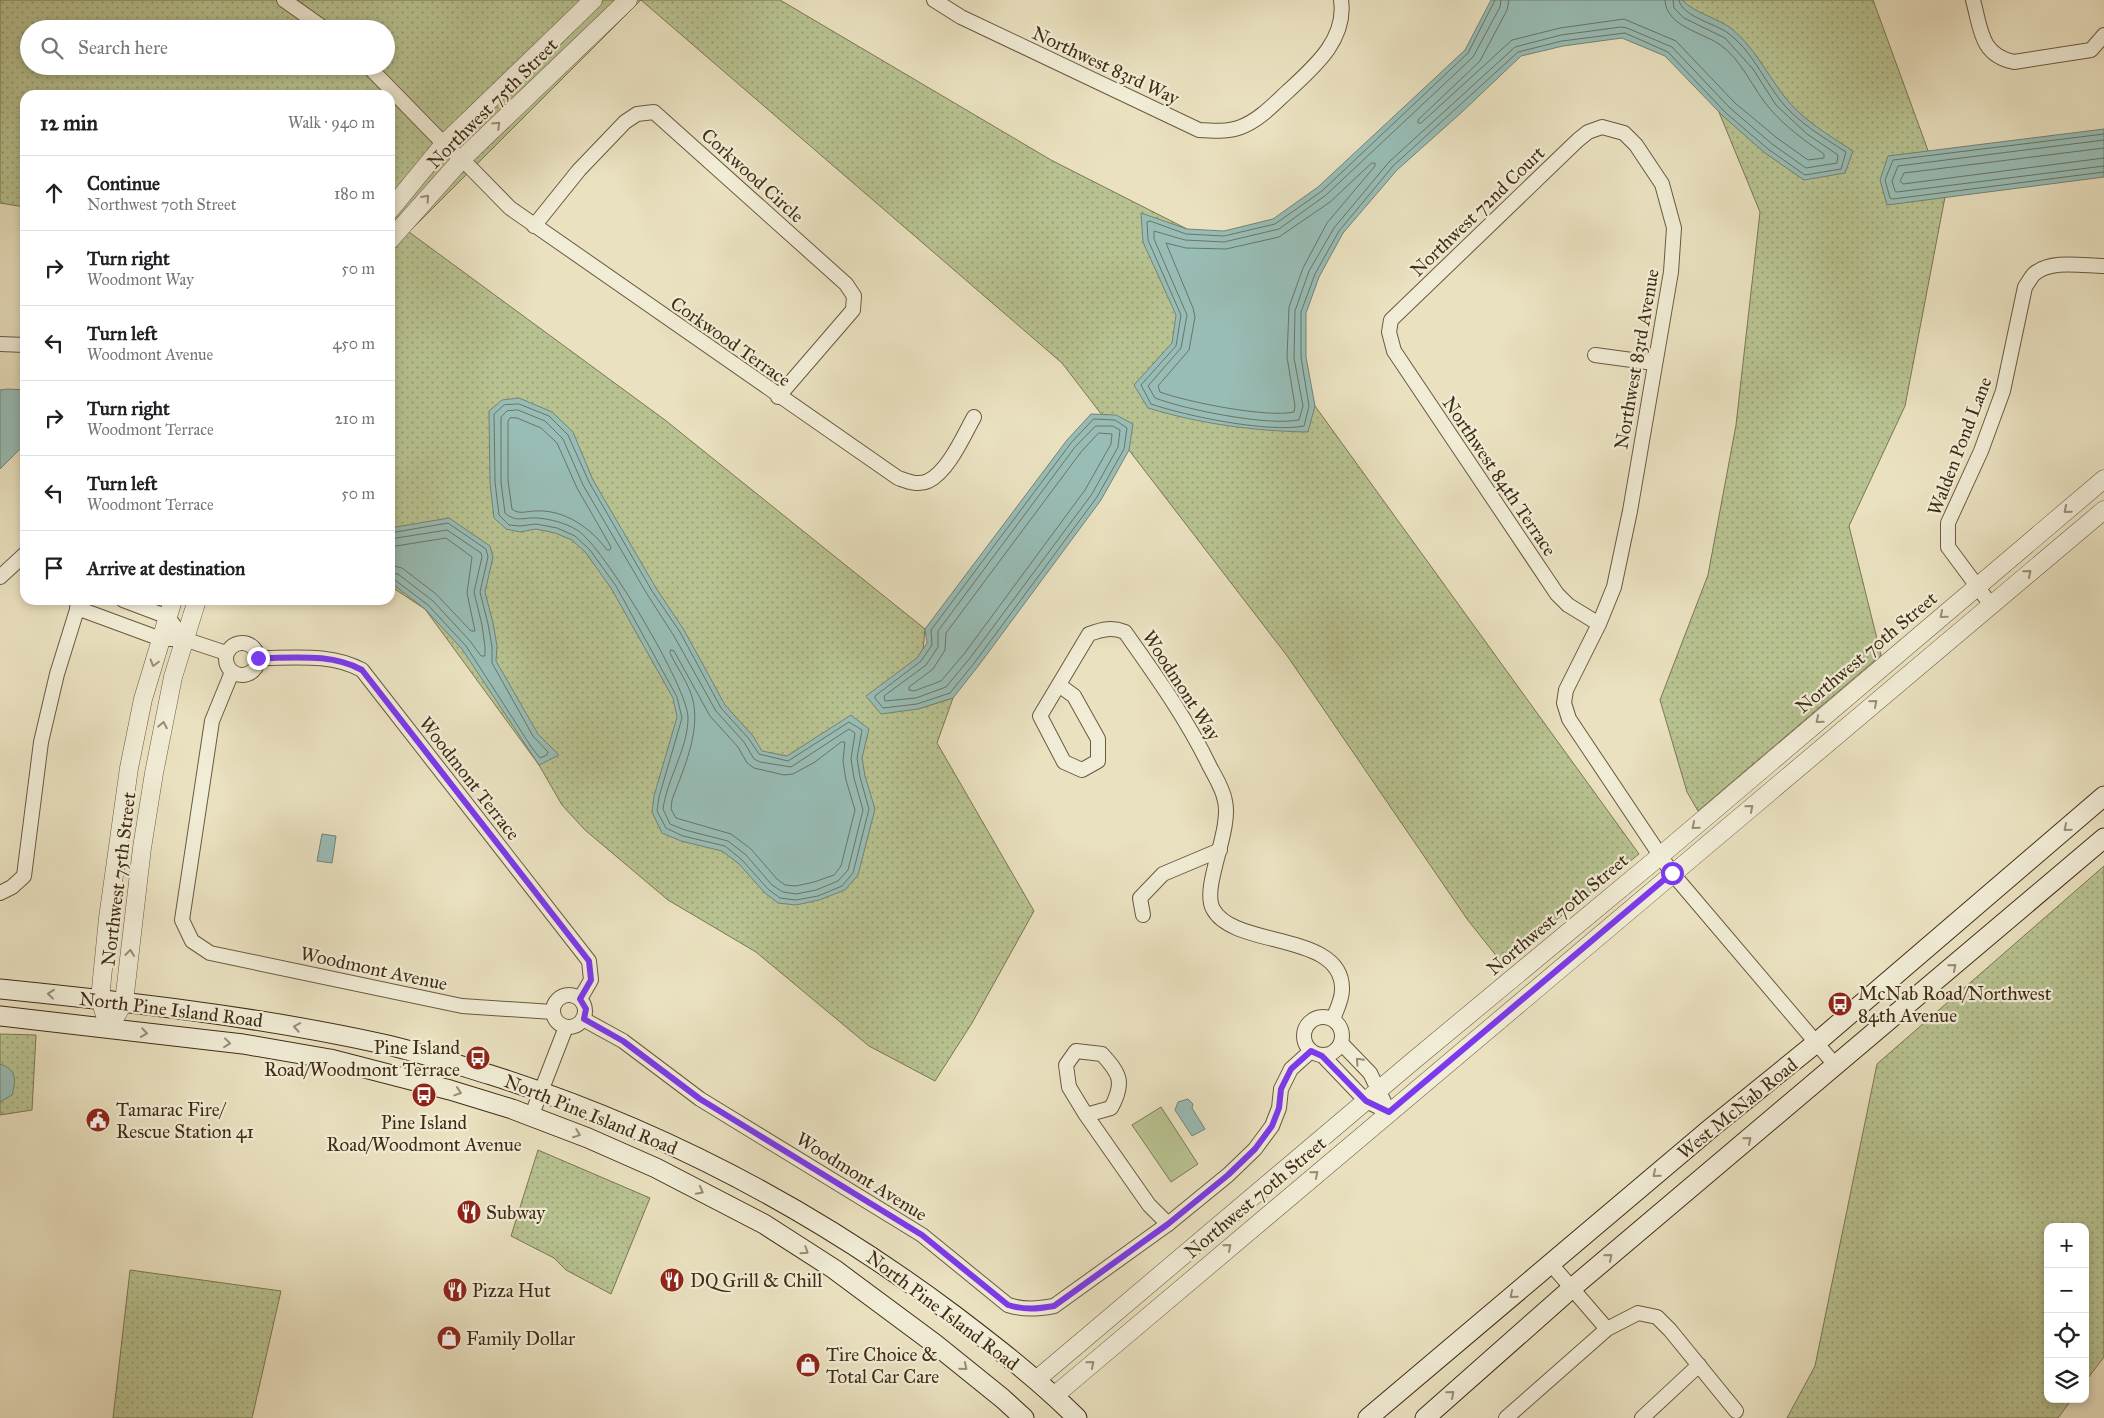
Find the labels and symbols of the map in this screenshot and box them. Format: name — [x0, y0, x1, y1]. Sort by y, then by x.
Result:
street label: Northwest 83rd Way — [1029, 21, 1184, 110]
street label: Northwest 75th Street — [422, 33, 563, 173]
one-way arrow — [491, 122, 500, 131]
street label: Corkwood Circle — [697, 123, 809, 227]
street label: Northwest 72nd Court — [1405, 141, 1549, 281]
one-way arrow — [421, 195, 430, 204]
street label: Northwest 83rd Avenue — [1609, 267, 1664, 451]
street label: Corkwood Terrace — [666, 291, 795, 391]
street label: Walden Pond Lane — [1923, 374, 1996, 519]
street label: Northwest 84th Terrace — [1438, 392, 1562, 560]
one-way arrow — [2063, 504, 2072, 513]
one-way arrow — [2022, 571, 2031, 579]
street label: Northwest 70th Street — [1791, 586, 1942, 718]
one-way arrow — [1939, 609, 1948, 618]
street label: Woodmont Way — [1137, 626, 1226, 746]
route end — [247, 647, 270, 670]
one-way arrow — [149, 659, 159, 667]
one-way arrow — [1868, 700, 1877, 709]
street label: Woodmont Terrace — [414, 712, 525, 845]
one-way arrow — [1816, 715, 1825, 723]
one-way arrow — [157, 720, 168, 729]
street label: Northwest 75th Street — [96, 790, 141, 967]
one-way arrow — [1744, 805, 1753, 814]
one-way arrow — [1692, 820, 1701, 829]
one-way arrow — [2063, 822, 2072, 831]
street label: Northwest 70th Street — [1482, 848, 1633, 980]
route start — [1661, 862, 1684, 885]
street label: Woodmont Avenue — [298, 942, 450, 995]
one-way arrow — [124, 949, 135, 957]
one-way arrow — [1947, 964, 1956, 972]
place label: McNab Road/Northwest 84th Avenue — [1858, 982, 2052, 1027]
street label: North Pine Island Road — [78, 987, 264, 1032]
one-way arrow — [47, 989, 55, 1000]
bus stop icon: McNab Road/Northwest 84th Avenue — [1827, 991, 1853, 1017]
one-way arrow — [292, 1022, 301, 1032]
one-way arrow — [140, 1027, 148, 1038]
place label: Pine Island Road/Woodmont Terrace — [264, 1036, 460, 1081]
one-way arrow — [223, 1037, 231, 1048]
bus stop icon: Pine Island Road/Woodmont Terrace — [465, 1045, 491, 1071]
street label: West McNab Road — [1673, 1053, 1802, 1164]
one-way arrow — [1356, 1057, 1365, 1066]
street label: North Pine Island Road — [501, 1069, 681, 1160]
bus stop icon: Pine Island Road/Woodmont Avenue — [411, 1082, 437, 1108]
one-way arrow — [454, 1087, 462, 1097]
place label: Tamarac Fire/ Rescue Station 41 — [116, 1098, 254, 1143]
public building icon: Tamarac Fire/ Rescue Station 41 — [85, 1107, 111, 1133]
place label: Pine Island Road/Woodmont Avenue — [326, 1111, 522, 1156]
street label: Woodmont Avenue — [792, 1127, 931, 1226]
one-way arrow — [572, 1128, 581, 1138]
street label: Northwest 70th Street — [1180, 1131, 1331, 1263]
one-way arrow — [1743, 1137, 1752, 1146]
one-way arrow — [1653, 1168, 1662, 1177]
one-way arrow — [1309, 1172, 1318, 1180]
one-way arrow — [694, 1185, 703, 1195]
restaurant icon: Subway — [456, 1199, 482, 1225]
place label: Subway — [486, 1201, 546, 1224]
one-way arrow — [799, 1244, 808, 1254]
one-way arrow — [1223, 1244, 1232, 1253]
street label: North Pine Island Road — [862, 1246, 1024, 1375]
one-way arrow — [1604, 1253, 1613, 1262]
restaurant icon: DQ Grill & Chill — [659, 1267, 685, 1293]
place label: DQ Grill & Chill — [690, 1269, 823, 1292]
restaurant icon: Pizza Hut — [442, 1277, 468, 1303]
place label: Pizza Hut — [472, 1279, 551, 1302]
one-way arrow — [1510, 1289, 1519, 1297]
shop icon: Family Dollar — [436, 1325, 462, 1351]
place label: Family Dollar — [466, 1327, 576, 1350]
place label: Tire Choice & Total Car Care — [826, 1343, 939, 1388]
shop icon: Tire Choice & Total Car Care — [795, 1352, 821, 1378]
one-way arrow — [1086, 1361, 1095, 1370]
one-way arrow — [958, 1362, 967, 1370]
one-way arrow — [1446, 1391, 1455, 1400]

